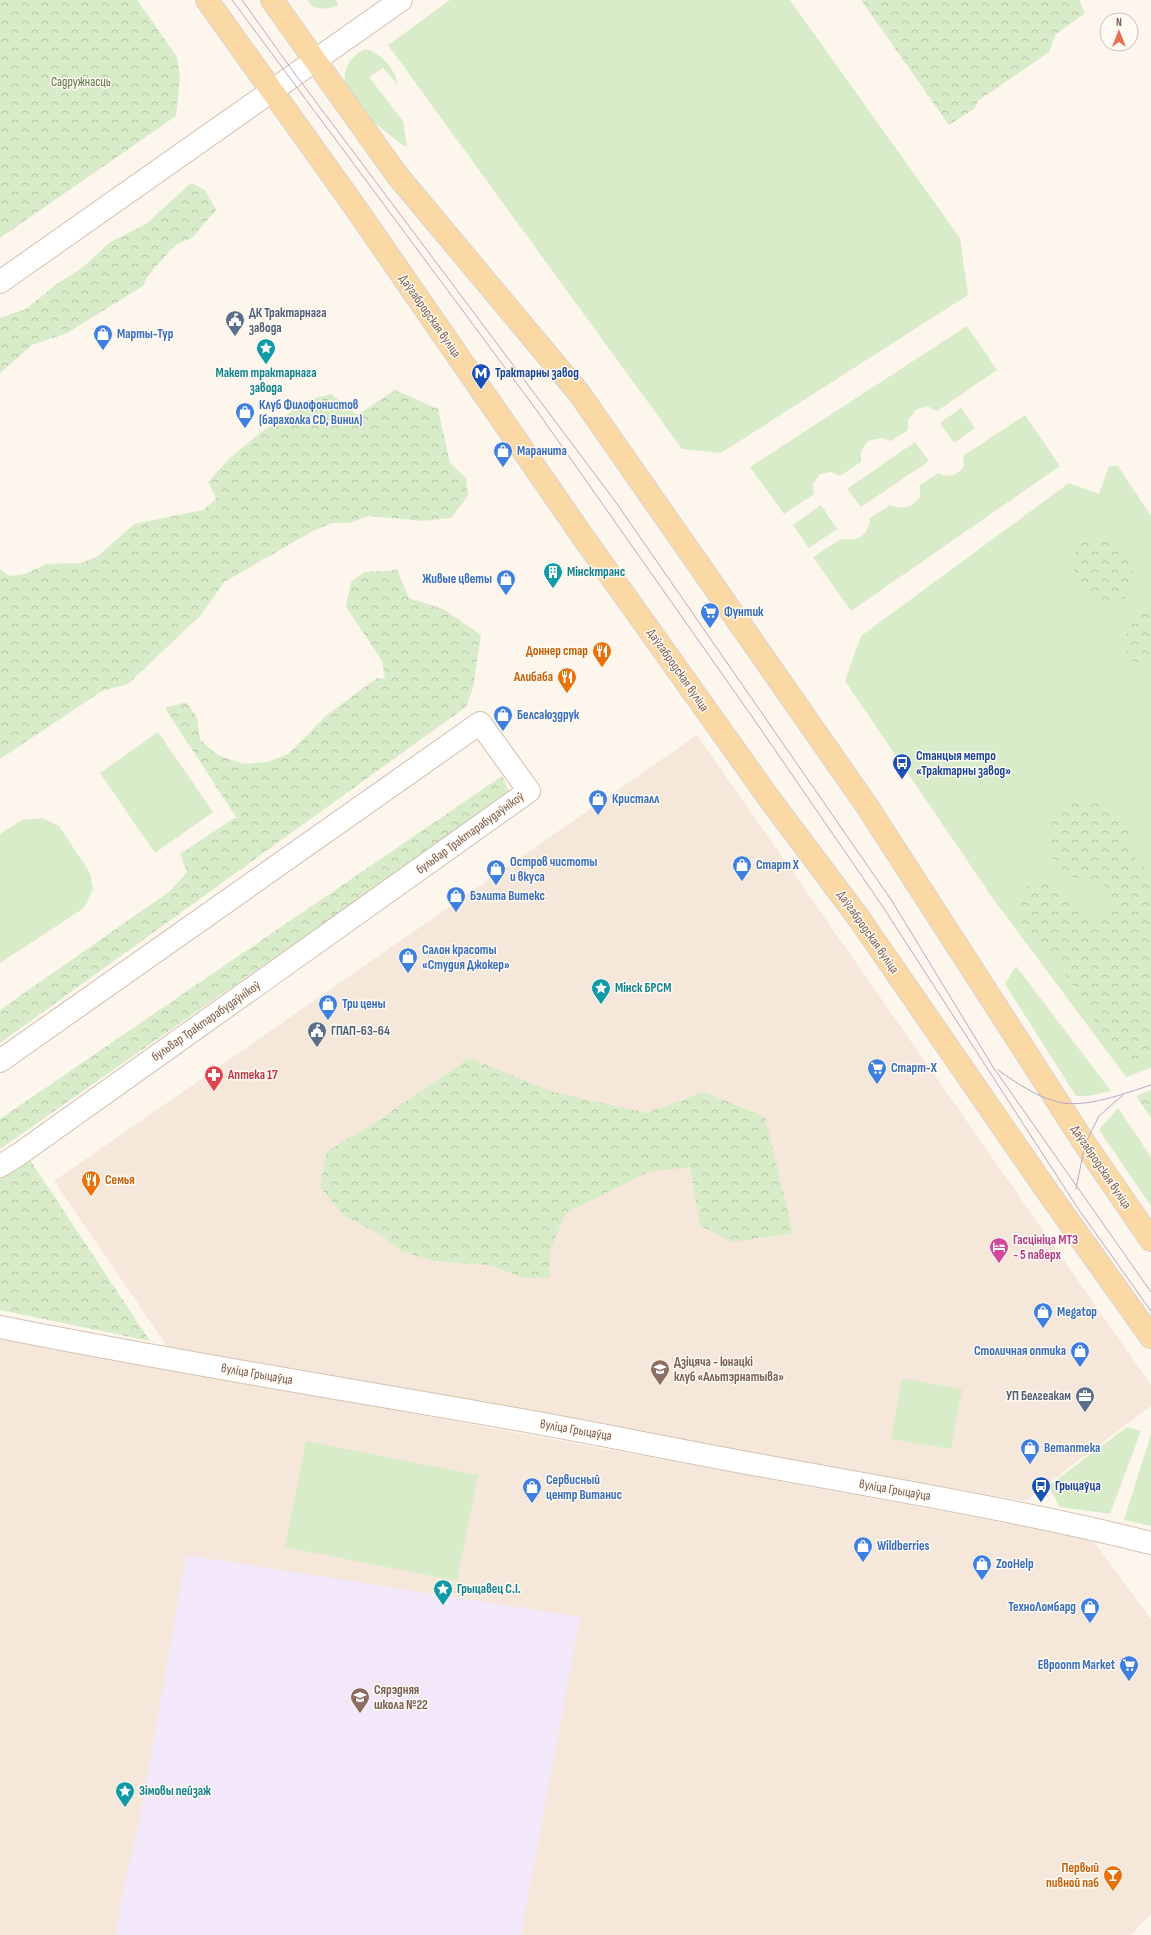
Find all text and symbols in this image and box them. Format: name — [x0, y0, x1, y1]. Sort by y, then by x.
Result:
north arrow — [1099, 12, 1139, 52]
text: N — [1116, 16, 1122, 29]
park label: Садружнасць — [51, 74, 111, 90]
street label: Даўгабродская вуліца — [395, 271, 465, 361]
place label: ДК Трактарнага завода — [249, 305, 326, 336]
public building icon: ДК Трактарнага завода — [224, 309, 246, 337]
shop icon: Марты-Тур — [92, 323, 114, 351]
place label: Марты-Тур — [117, 326, 174, 342]
place icon: Макет трактарнага завода — [255, 337, 277, 365]
metro station icon: Трактарны завод — [470, 362, 492, 390]
place label: Макет трактарнага завода — [215, 365, 317, 396]
place label: Трактарны завод — [495, 365, 579, 381]
place label: Клуб Филофонистов (барахолка CD, Винил) — [259, 397, 362, 428]
shop icon: Клуб Филофонистов (барахолка CD, Винил) — [234, 401, 256, 429]
shop icon: Маранита — [492, 440, 514, 468]
place label: Маранита — [517, 443, 567, 459]
building icon: Мінсктранс — [542, 561, 564, 589]
place label: Мінсктранс — [567, 564, 626, 580]
shop icon: Живые цветы — [495, 568, 517, 596]
place label: Живые цветы — [422, 571, 492, 587]
supermarket icon: Фунтик — [699, 601, 721, 629]
place label: Фунтик — [724, 604, 764, 620]
street label: Даўгабродская вуліца — [643, 625, 713, 715]
restaurant icon: Доннер стар — [591, 640, 613, 668]
place label: Доннер стар — [526, 643, 588, 659]
restaurant icon: Алибаба — [556, 666, 578, 694]
place label: Алибаба — [513, 669, 553, 685]
shop icon: Белсаюздрук — [492, 704, 514, 732]
place label: Белсаюздрук — [517, 707, 580, 723]
place label: Станцыя метро «Трактарны завод» — [916, 748, 1011, 779]
bus stop icon: Станцыя метро «Трактарны завод» — [891, 752, 913, 780]
street label: бульвар Трактарабудаўнікоў — [413, 788, 527, 878]
shop icon: Кристалл — [587, 788, 609, 816]
place label: Кристалл — [612, 791, 660, 807]
place label: Остров чистоты и вкуса — [510, 854, 597, 885]
shop icon: Старт Х — [731, 854, 753, 882]
place label: Старт Х — [756, 857, 800, 873]
shop icon: Остров чистоты и вкуса — [485, 858, 507, 886]
shop icon: Бэлита Витекс — [445, 885, 467, 913]
street label: Даўгабродская вуліца — [833, 887, 903, 977]
place label: Бэлита Витекс — [470, 888, 546, 904]
place label: Салон красоты «Студия Джокер» — [422, 942, 510, 973]
shop icon: Салон красоты «Студия Джокер» — [397, 946, 419, 974]
street label: бульвар Трактарабудаўнікоў — [148, 977, 264, 1065]
place icon: Мінск БРСМ — [590, 977, 612, 1005]
place label: Мінск БРСМ — [615, 980, 671, 996]
shop icon: Три цены — [317, 993, 339, 1021]
place label: Три цены — [342, 996, 385, 1012]
public building icon: ГПАП-63-64 — [306, 1020, 328, 1048]
place label: ГПАП-63-64 — [331, 1023, 390, 1039]
supermarket icon: Старт-X — [866, 1057, 888, 1085]
place label: Старт-X — [891, 1060, 938, 1076]
pharmacy icon: Аптека 17 — [203, 1064, 225, 1092]
place label: Аптека 17 — [227, 1067, 278, 1083]
street label: Даўгабродская вуліца — [1067, 1122, 1135, 1212]
restaurant icon: Семья — [80, 1169, 102, 1197]
place label: Семья — [105, 1172, 135, 1188]
place label: Гасцініца МТЗ - 5 паверх — [1013, 1232, 1078, 1263]
hotel icon: Гасцініца МТЗ - 5 паверх — [988, 1236, 1010, 1264]
shop icon: Megatop — [1032, 1301, 1054, 1329]
place label: Megatop — [1057, 1304, 1097, 1320]
shop icon: Столичная оптика — [1069, 1340, 1091, 1368]
place label: Столичная оптика — [974, 1343, 1066, 1359]
place label: Дзіцяча - юнацкі клуб «Альтэрнатыва» — [674, 1354, 784, 1385]
school or university icon: Дзіцяча - юнацкі клуб «Альтэрнатыва» — [649, 1358, 671, 1386]
street label: вуліца Грыцаўца — [220, 1360, 294, 1388]
office icon: УП Белгеакам — [1074, 1385, 1096, 1413]
place label: УП Белгеакам — [1006, 1388, 1071, 1404]
street label: вуліца Грыцаўца — [539, 1416, 613, 1444]
shop icon: Ветаптека — [1019, 1437, 1041, 1465]
place label: Ветаптека — [1044, 1440, 1100, 1456]
place label: Сервисный центр Витанис — [546, 1472, 623, 1503]
bus stop icon: Грыцаўца — [1030, 1475, 1052, 1503]
shop icon: Сервисный центр Витанис — [521, 1476, 543, 1504]
street label: вуліца Грыцаўца — [858, 1476, 932, 1504]
place label: Грыцаўца — [1055, 1478, 1101, 1494]
shop icon: Wildberries — [852, 1535, 874, 1563]
place label: Wildberries — [877, 1538, 929, 1554]
shop icon: ZooHelp — [971, 1553, 993, 1581]
place label: ZooHelp — [996, 1556, 1034, 1572]
place icon: Грыцавец С.І. — [432, 1578, 454, 1606]
place label: Грыцавец С.І. — [457, 1581, 521, 1597]
shop icon: ТехноЛомбард — [1079, 1596, 1101, 1624]
place label: ТехноЛомбард — [1008, 1599, 1076, 1615]
supermarket icon: Евроопт Market — [1118, 1654, 1140, 1682]
place label: Евроопт Market — [1038, 1657, 1116, 1673]
place label: Сярэдняя школа №22 — [374, 1682, 428, 1713]
school or university icon: Сярэдняя школа №22 — [349, 1686, 371, 1714]
place icon: Зімовы пейзаж — [114, 1780, 136, 1808]
place label: Зімовы пейзаж — [139, 1783, 211, 1799]
place label: Первый пивной паб — [1046, 1860, 1099, 1891]
bar icon: Первый пивной паб — [1102, 1864, 1124, 1892]

